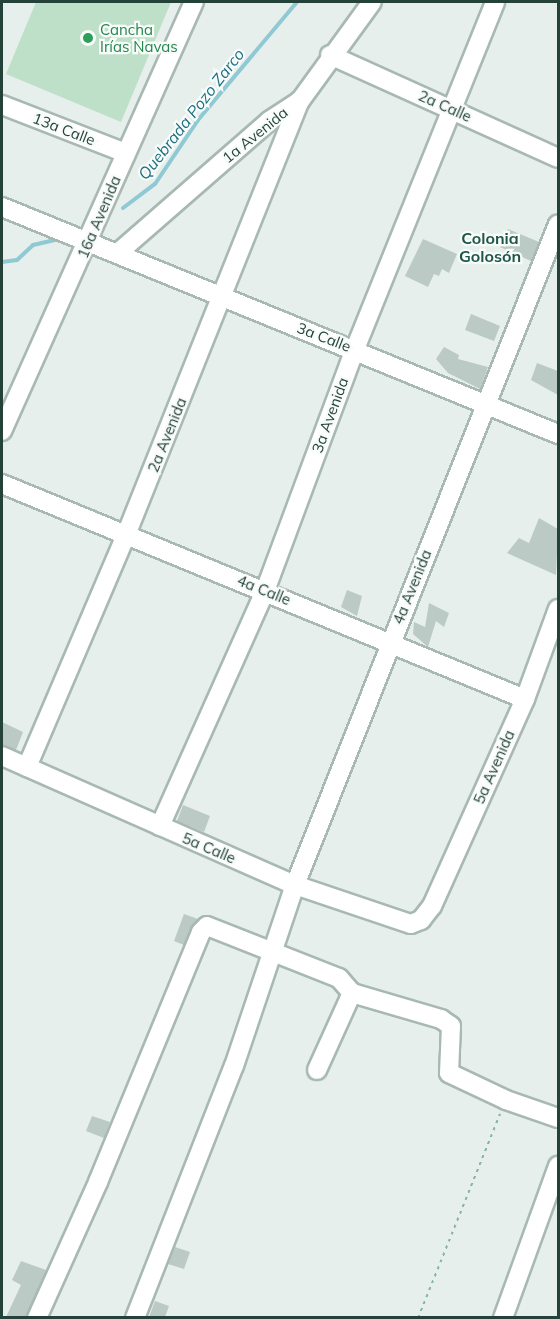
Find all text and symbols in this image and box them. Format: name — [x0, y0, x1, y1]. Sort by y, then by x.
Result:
place label: Cancha Irías Navas — [100, 20, 178, 55]
marker: Cancha Irías Navas — [81, 31, 95, 45]
water label: Quebrada Pozo Zarco — [134, 45, 248, 183]
street label: 2a Calle — [416, 86, 474, 126]
street label: 1a Avenida — [219, 103, 291, 167]
street label: 13a Calle — [30, 109, 98, 149]
street label: 16a Avenida — [74, 173, 124, 261]
district label: Colonia Golosón — [459, 228, 521, 266]
street label: 3a Calle — [295, 319, 353, 355]
street label: 3a Avenida — [308, 375, 352, 455]
street label: 2a Avenida — [144, 395, 190, 475]
street label: 4a Avenida — [389, 547, 435, 627]
street label: 4a Calle — [235, 571, 293, 609]
street label: 5a Avenida — [470, 727, 518, 807]
street label: 5a Calle — [180, 829, 238, 867]

